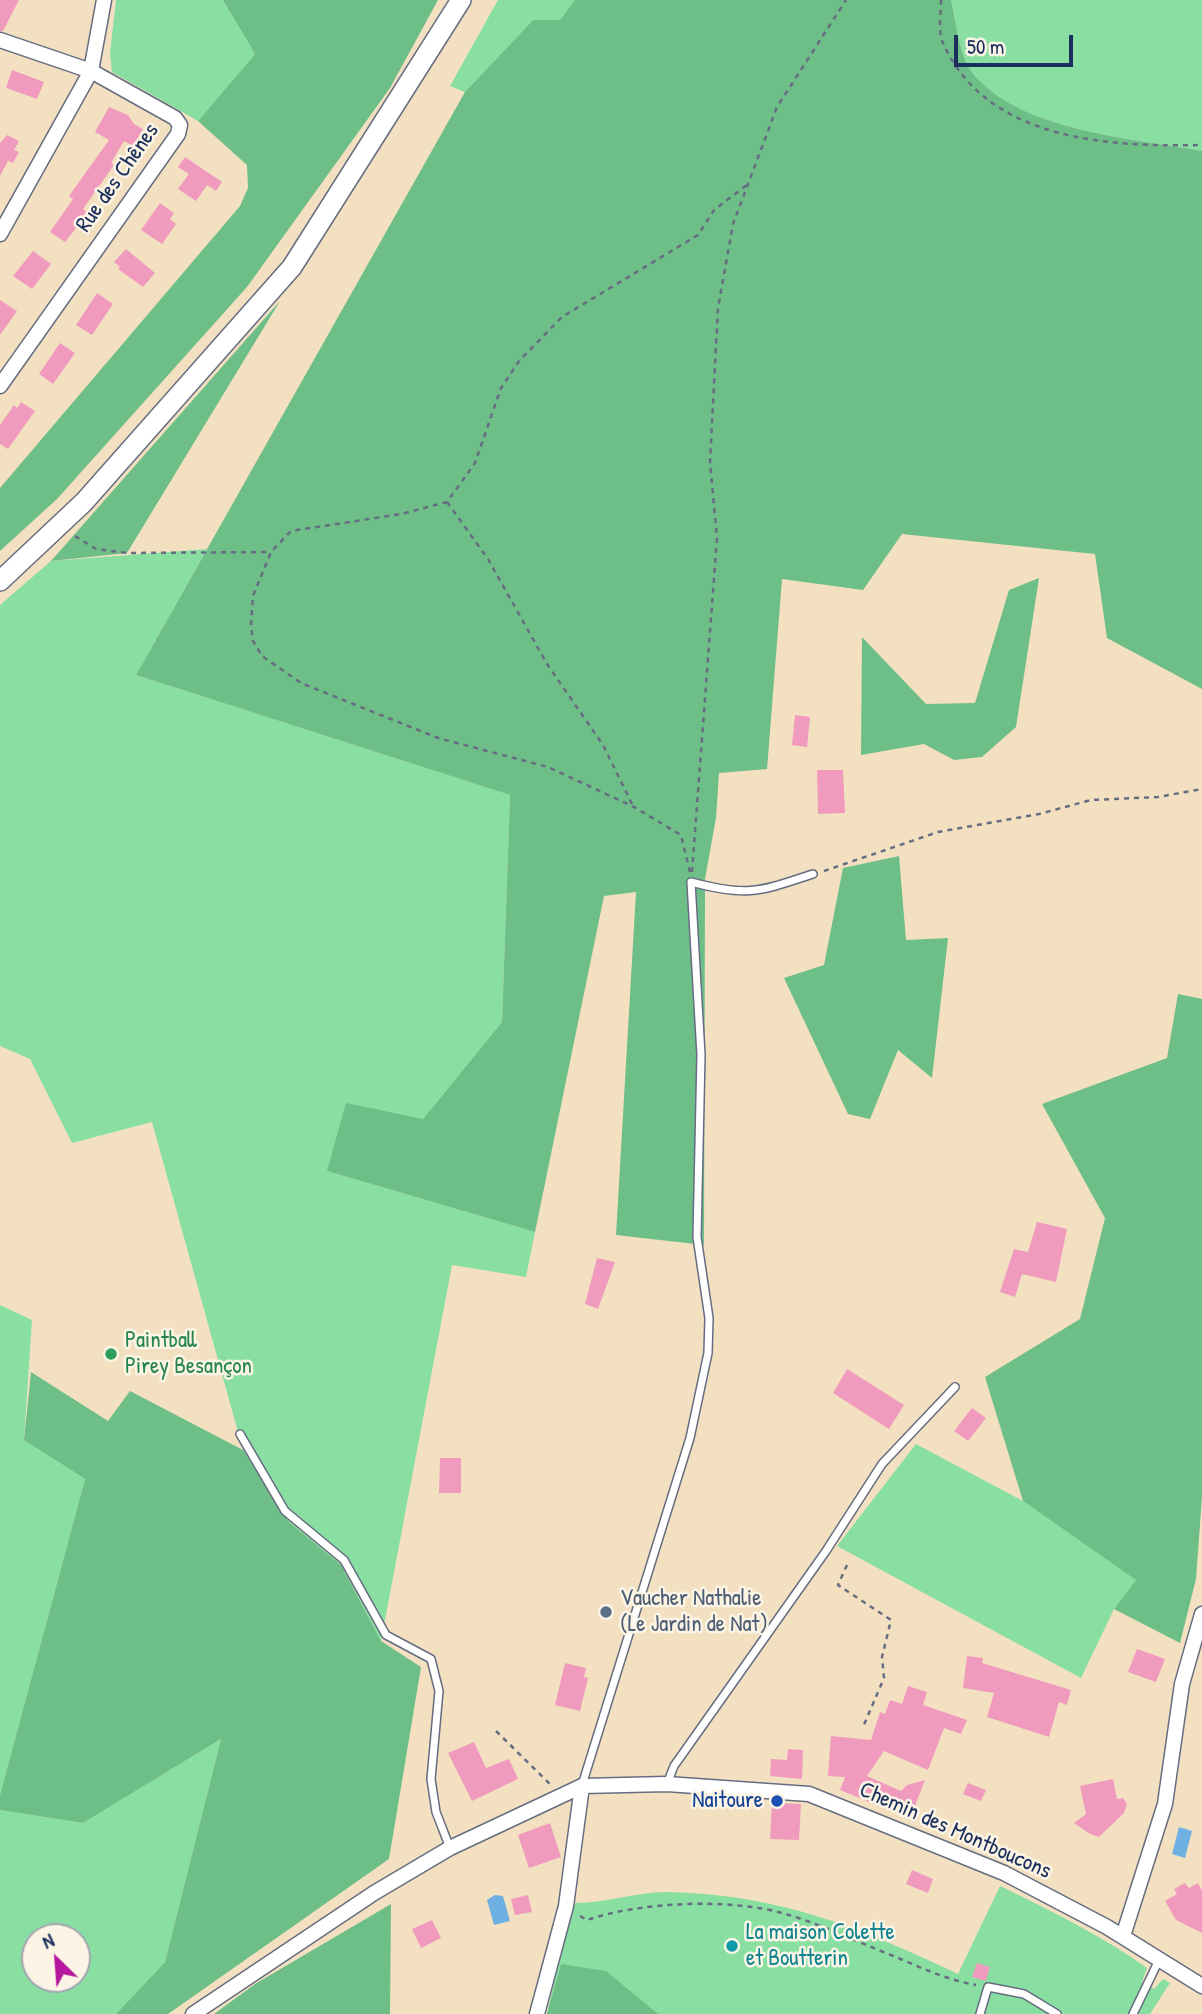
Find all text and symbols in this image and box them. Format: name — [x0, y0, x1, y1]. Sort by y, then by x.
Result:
scale bar — [957, 21, 1076, 65]
text: 50 m — [967, 32, 1004, 61]
street label: Rue des Chênes — [71, 118, 165, 238]
place label: Paintball Pirey Besançon — [125, 1327, 252, 1381]
marker: Paintball Pirey Besançon — [103, 1346, 119, 1362]
place label: Vaucher Nathalie (Le Jardin de Nat) — [620, 1585, 768, 1639]
marker: Vaucher Nathalie (Le Jardin de Nat) — [598, 1604, 614, 1620]
street label: Chemin des Montboucons — [855, 1776, 1055, 1886]
place label: Naitoure — [692, 1787, 763, 1815]
marker: Naitoure — [769, 1793, 785, 1809]
place label: La maison Colette et Boutterin — [746, 1919, 895, 1973]
north arrow — [21, 1923, 91, 1993]
text: N — [38, 1927, 58, 1955]
marker: La maison Colette et Boutterin — [724, 1938, 740, 1954]

